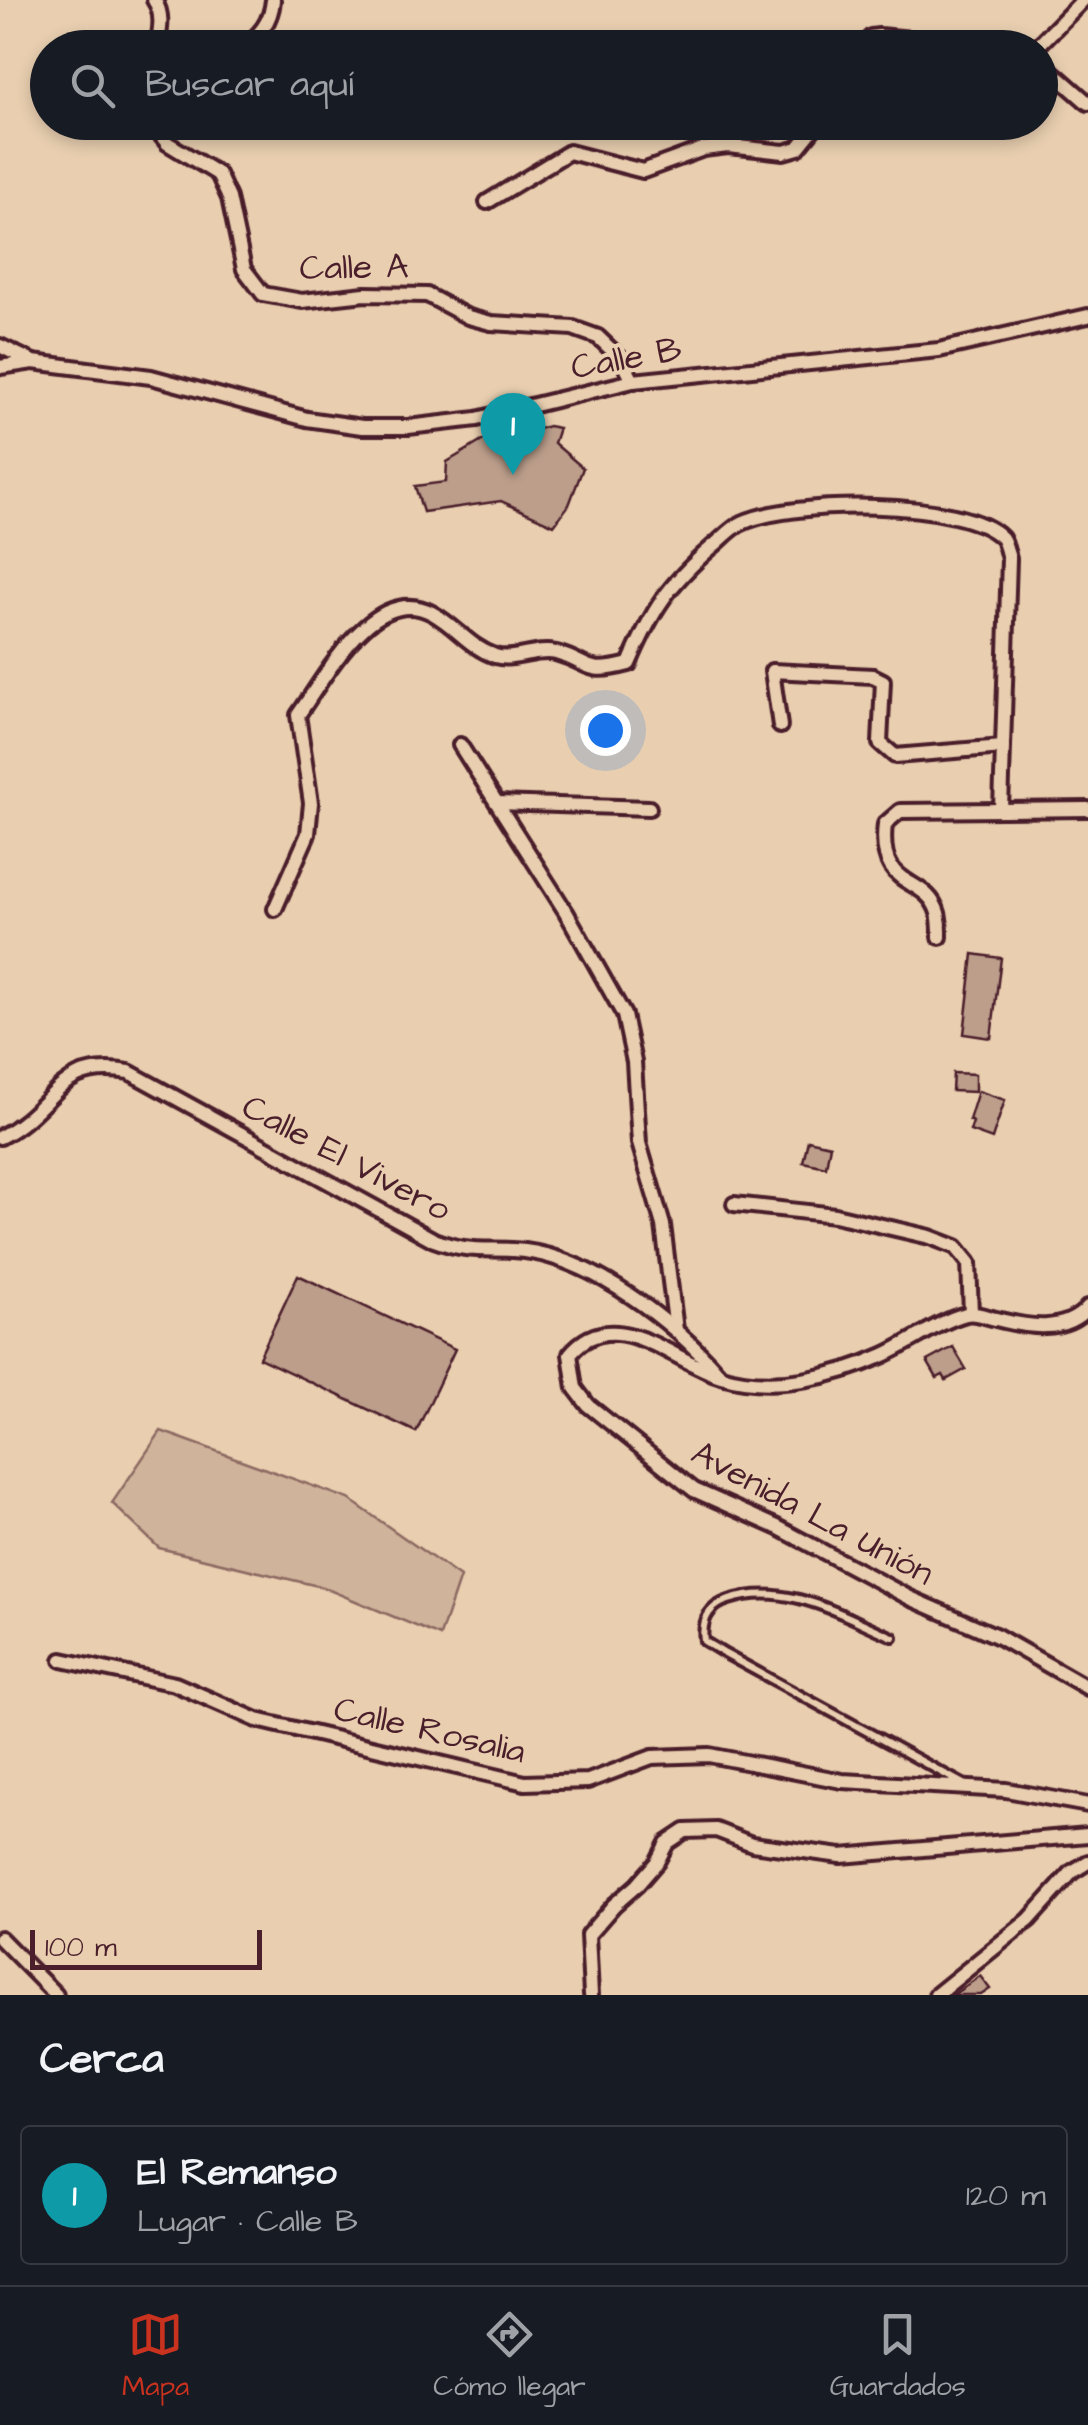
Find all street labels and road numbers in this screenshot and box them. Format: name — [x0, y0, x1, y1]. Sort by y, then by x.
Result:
street label: Calle A — [299, 242, 409, 293]
street label: Calle B — [567, 325, 685, 392]
street label: Calle El Vivero — [233, 1083, 460, 1234]
street label: Avenida La Unión — [683, 1429, 942, 1598]
street label: Calle Rosalia — [329, 1685, 530, 1776]

